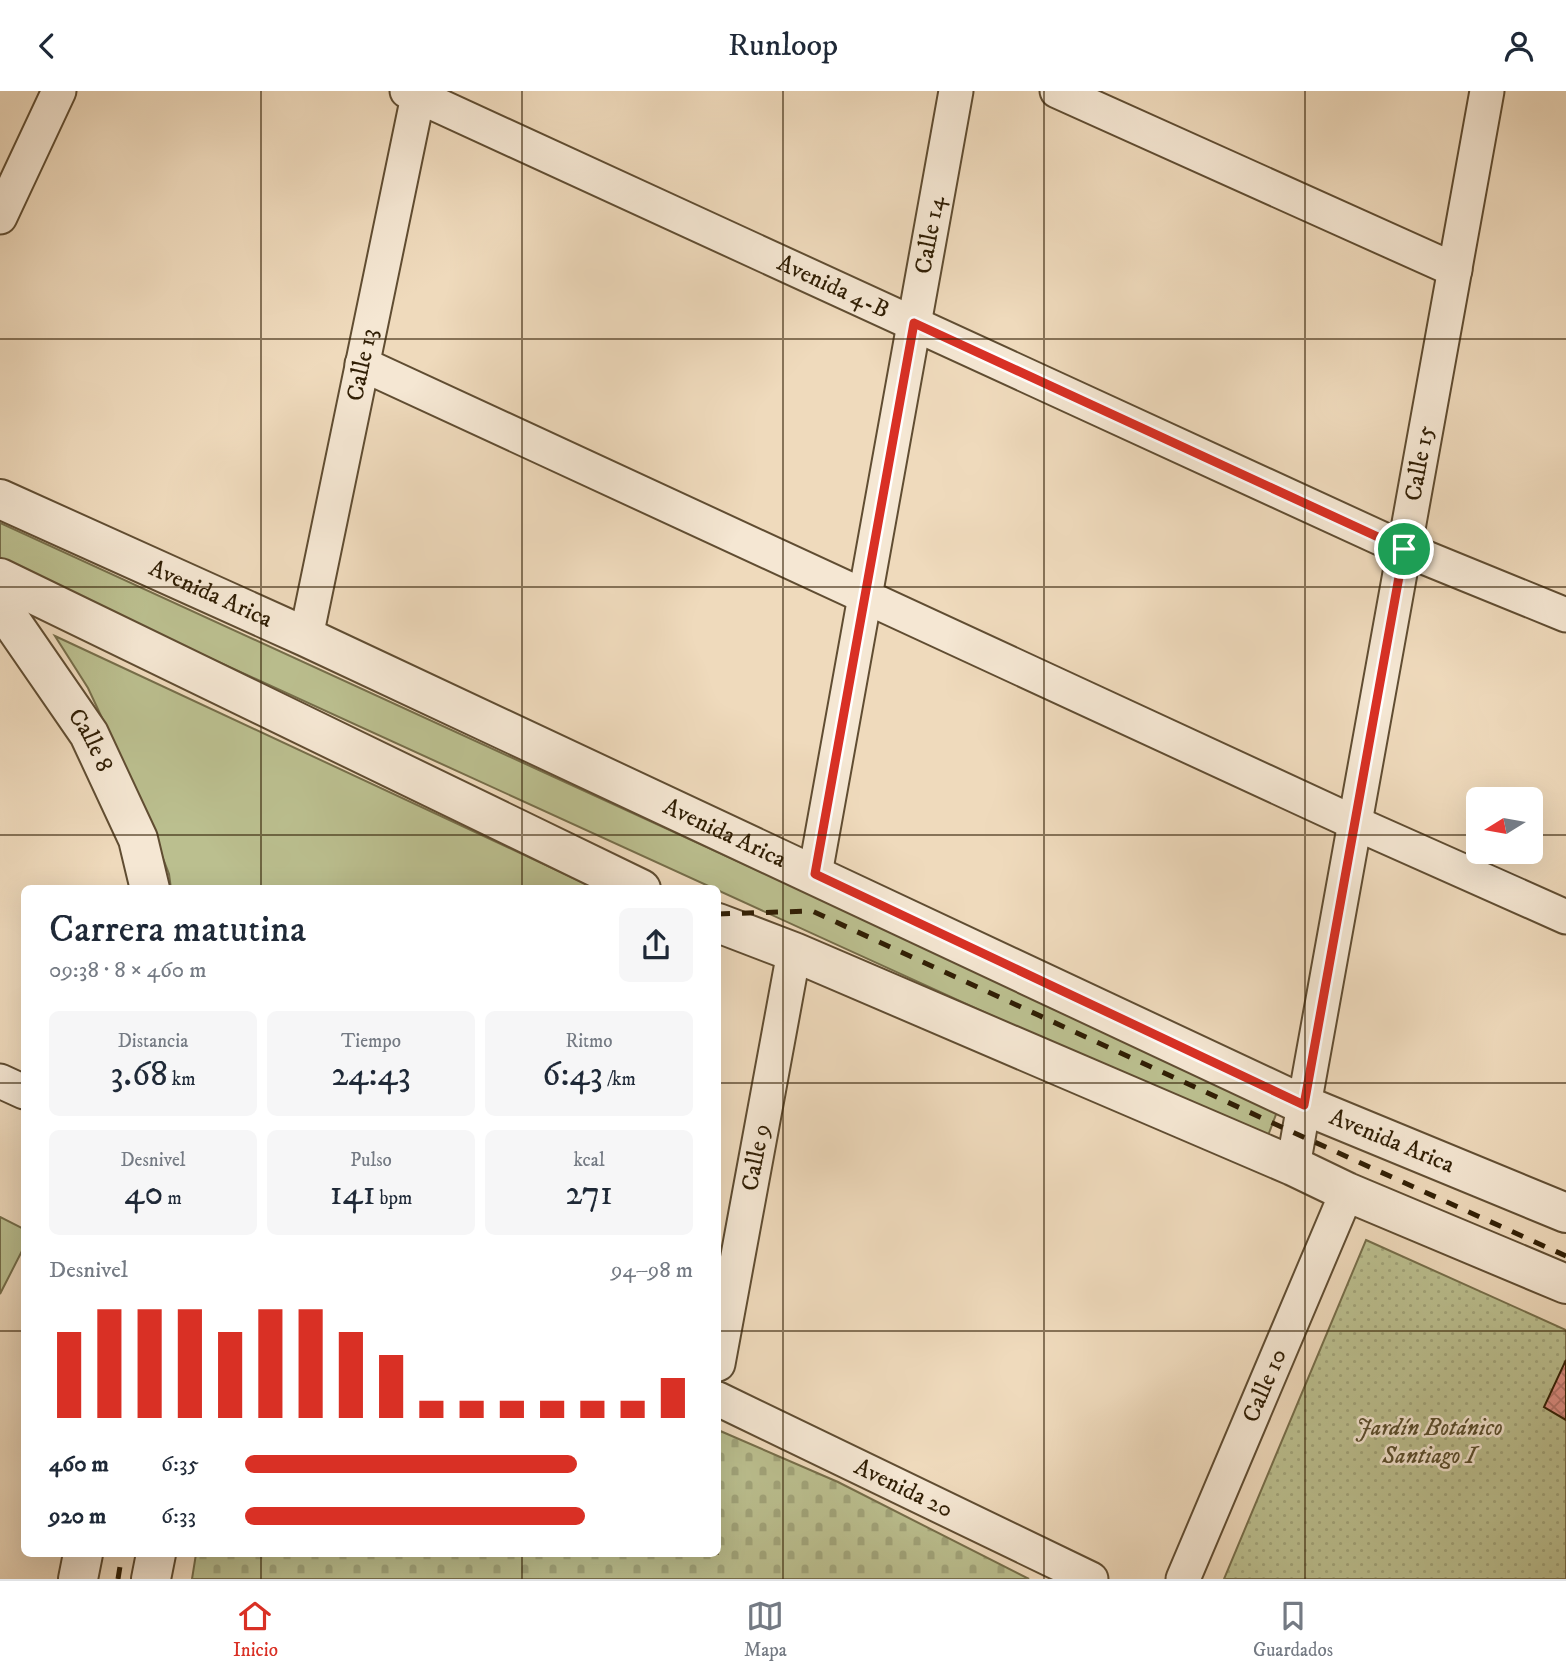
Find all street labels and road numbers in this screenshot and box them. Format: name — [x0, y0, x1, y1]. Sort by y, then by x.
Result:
street label: Calle 14 — [908, 193, 952, 276]
street label: Avenida 4-B — [772, 248, 894, 325]
street label: Calle 13 — [340, 326, 384, 404]
street label: Calle 15 — [1398, 423, 1441, 504]
street label: Avenida Arica — [144, 553, 278, 635]
street label: Calle 8 — [61, 703, 120, 777]
street label: Avenida Arica — [658, 792, 792, 875]
street label: Avenida Arica — [1325, 1102, 1459, 1181]
street label: Calle 9 — [735, 1122, 777, 1193]
street label: Calle 10 — [1236, 1344, 1294, 1427]
street label: Avenida 20 — [849, 1452, 958, 1525]

